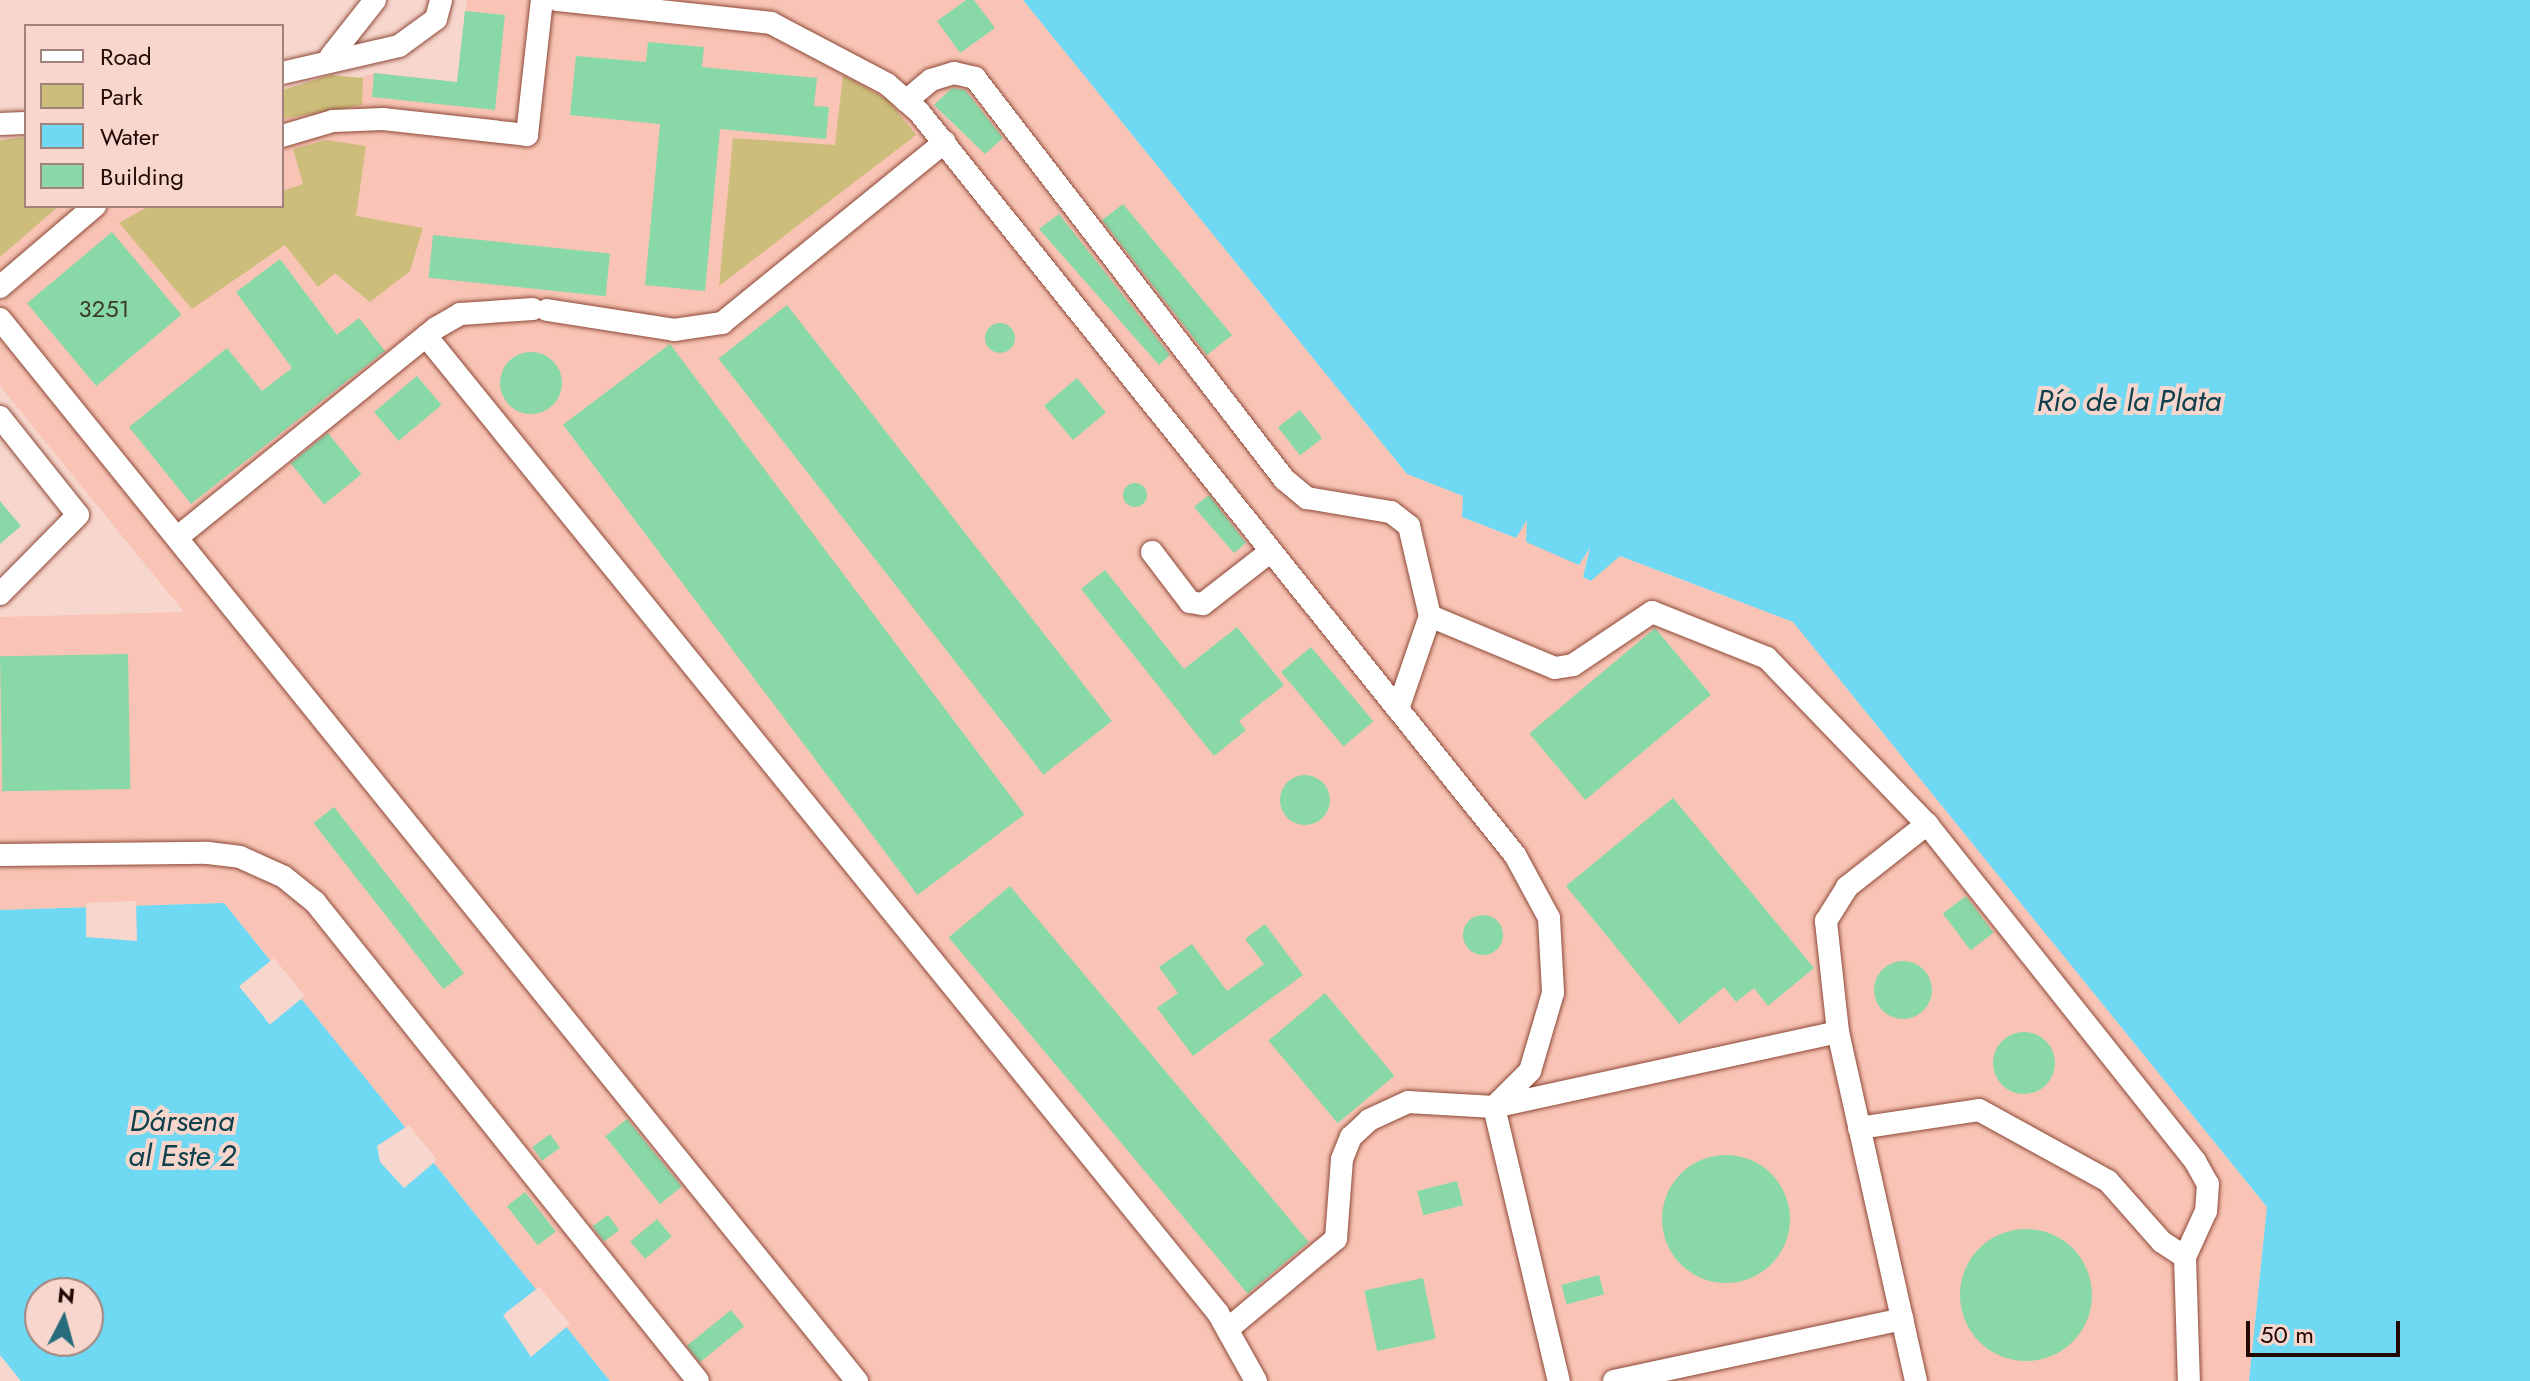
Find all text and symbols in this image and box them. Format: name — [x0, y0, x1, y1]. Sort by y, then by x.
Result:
legend — [24, 24, 284, 208]
text: Road — [100, 39, 152, 74]
text: Park — [100, 79, 143, 114]
text: Water — [100, 119, 159, 154]
text: Building — [100, 159, 184, 194]
house number: 3251 — [78, 295, 130, 323]
water label: Río de la Plata — [2037, 383, 2221, 419]
water label: Dársena al Este 2 — [128, 1103, 236, 1174]
north arrow — [24, 1277, 104, 1357]
text: N — [56, 1278, 77, 1312]
scale bar — [2250, 1305, 2404, 1355]
text: 50 m — [2260, 1317, 2314, 1352]

